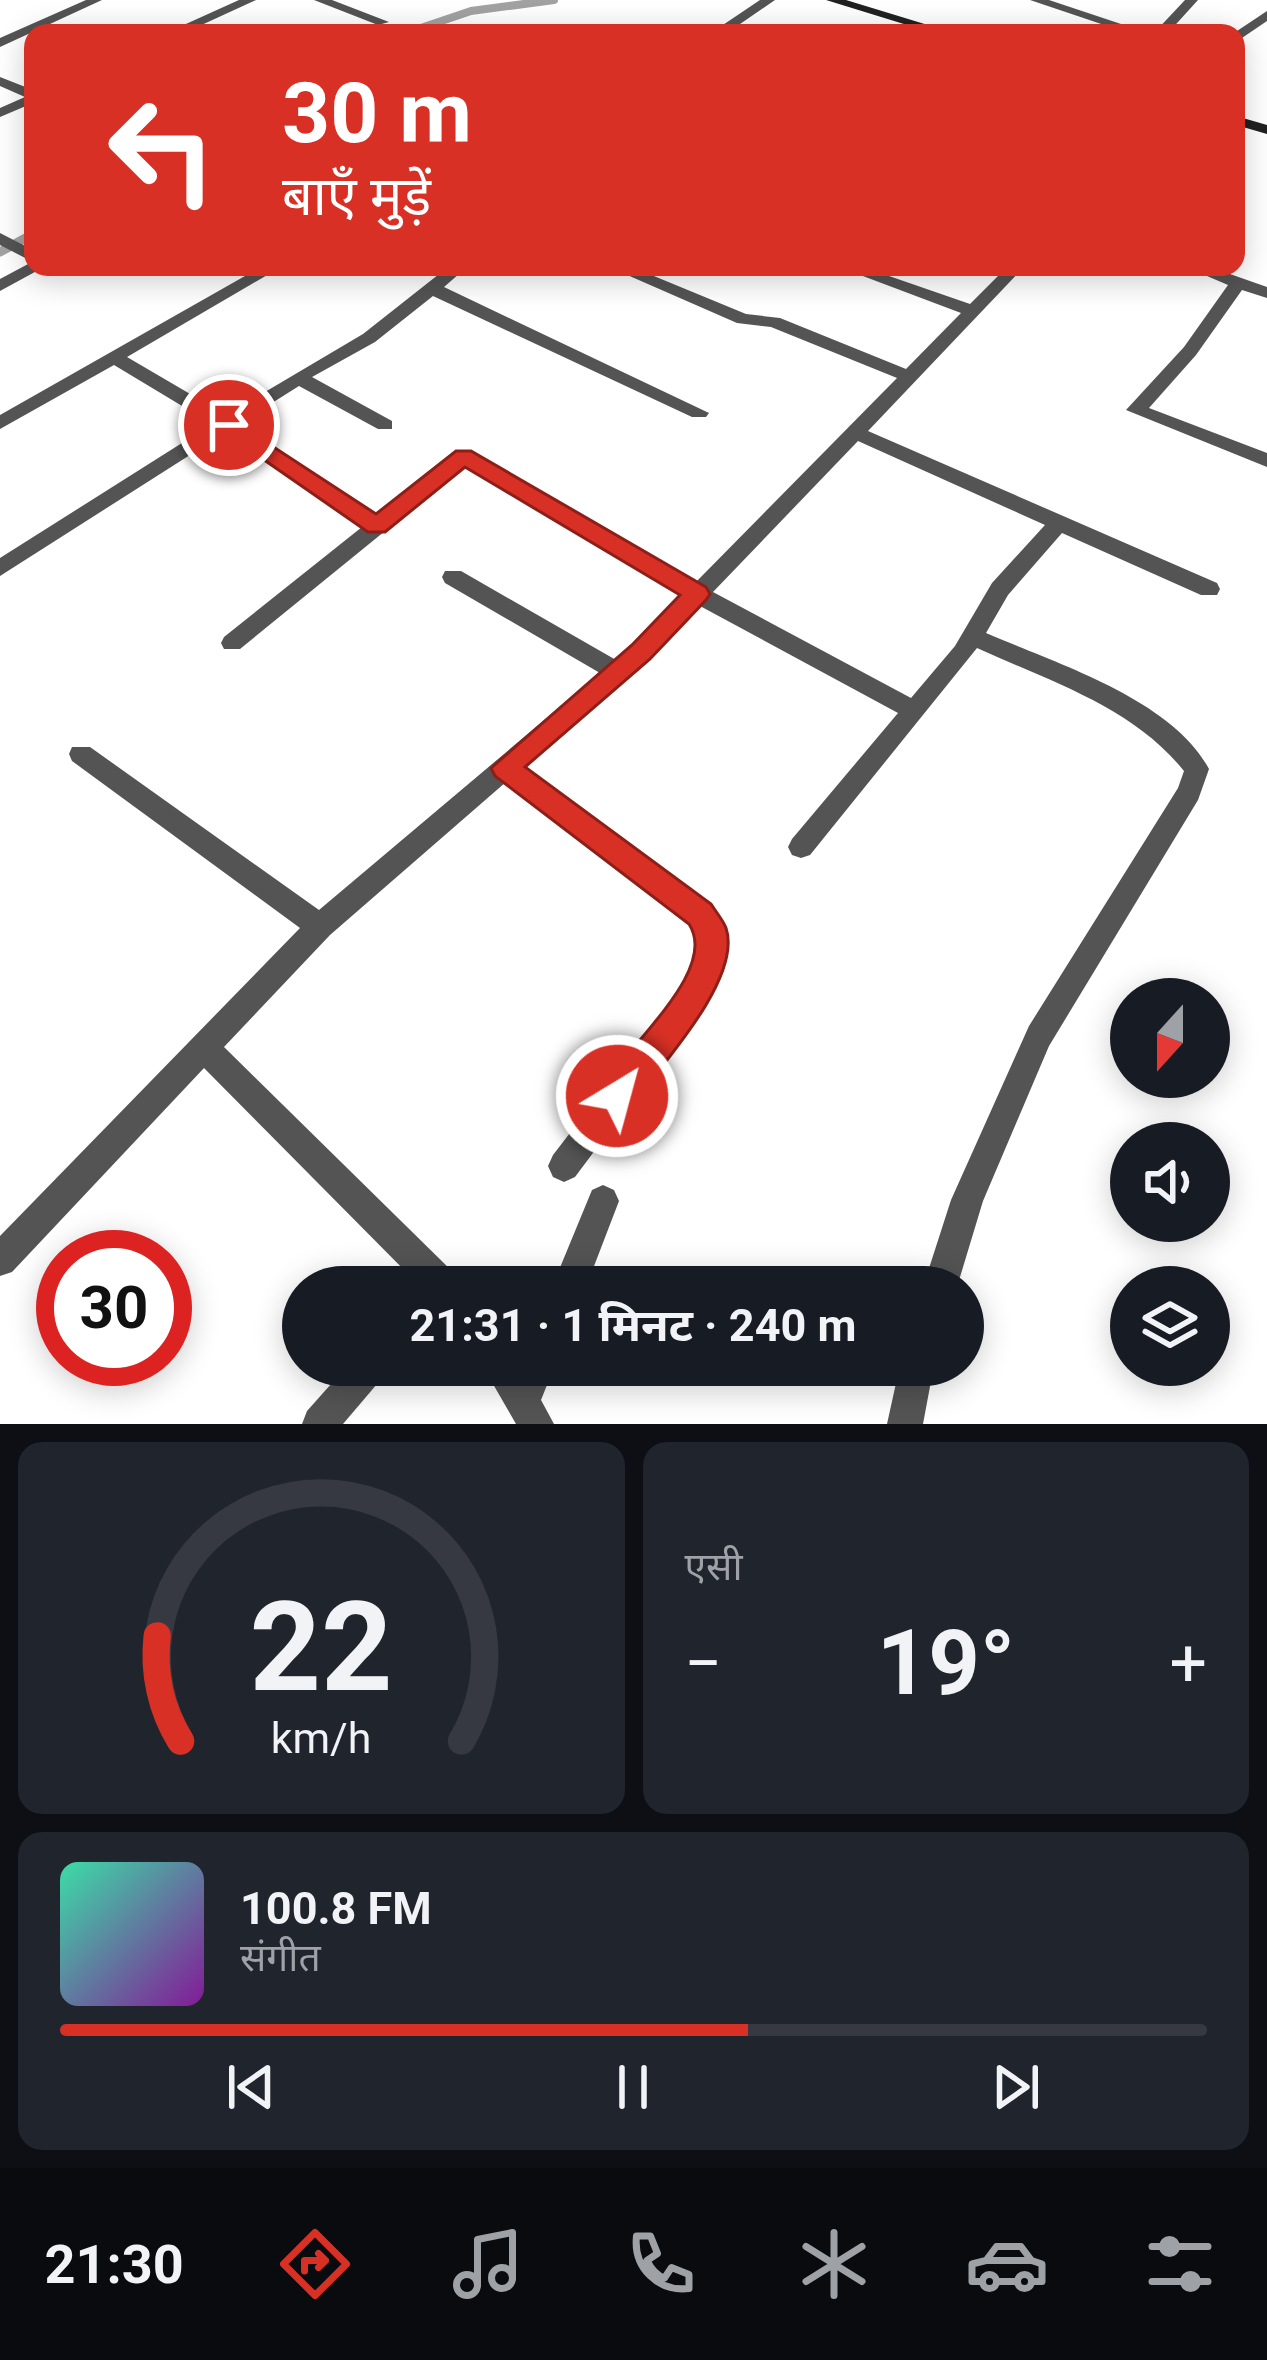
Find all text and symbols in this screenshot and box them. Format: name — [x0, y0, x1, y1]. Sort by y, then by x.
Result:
text: 30 m — [282, 64, 472, 163]
icon: left — [84, 72, 240, 228]
text: बाएँ मुड़ें — [282, 165, 431, 228]
pin — [178, 374, 280, 476]
icon: arrive — [196, 392, 262, 458]
north arrow — [1110, 978, 1230, 1098]
map controls — [1110, 978, 1230, 1386]
position arrow — [554, 1033, 680, 1159]
button: sound — [1110, 1122, 1230, 1242]
speed limit sign: 30 — [36, 1230, 192, 1386]
button: layers — [1110, 1266, 1230, 1386]
text: 21:31 · 1 मिनट · 240 m — [410, 1299, 856, 1352]
text: एसी — [685, 1544, 743, 1590]
text: 22 — [250, 1574, 393, 1720]
text: 19° — [877, 1611, 1015, 1716]
text: − — [685, 1625, 722, 1702]
text: + — [1170, 1625, 1207, 1702]
text: km/h — [271, 1713, 372, 1763]
text: 100.8 FM — [240, 1882, 432, 1935]
text: संगीत — [240, 1935, 321, 1981]
icon: previous — [218, 2054, 284, 2120]
icon: pause — [600, 2054, 666, 2120]
icon: next — [983, 2054, 1049, 2120]
icon: directions — [273, 2222, 357, 2306]
icon: music — [446, 2222, 530, 2306]
icon: phone — [619, 2222, 703, 2306]
icon: climate — [792, 2222, 876, 2306]
icon: car — [965, 2222, 1049, 2306]
icon: filters — [1138, 2222, 1222, 2306]
text: 21:30 — [45, 2233, 184, 2296]

